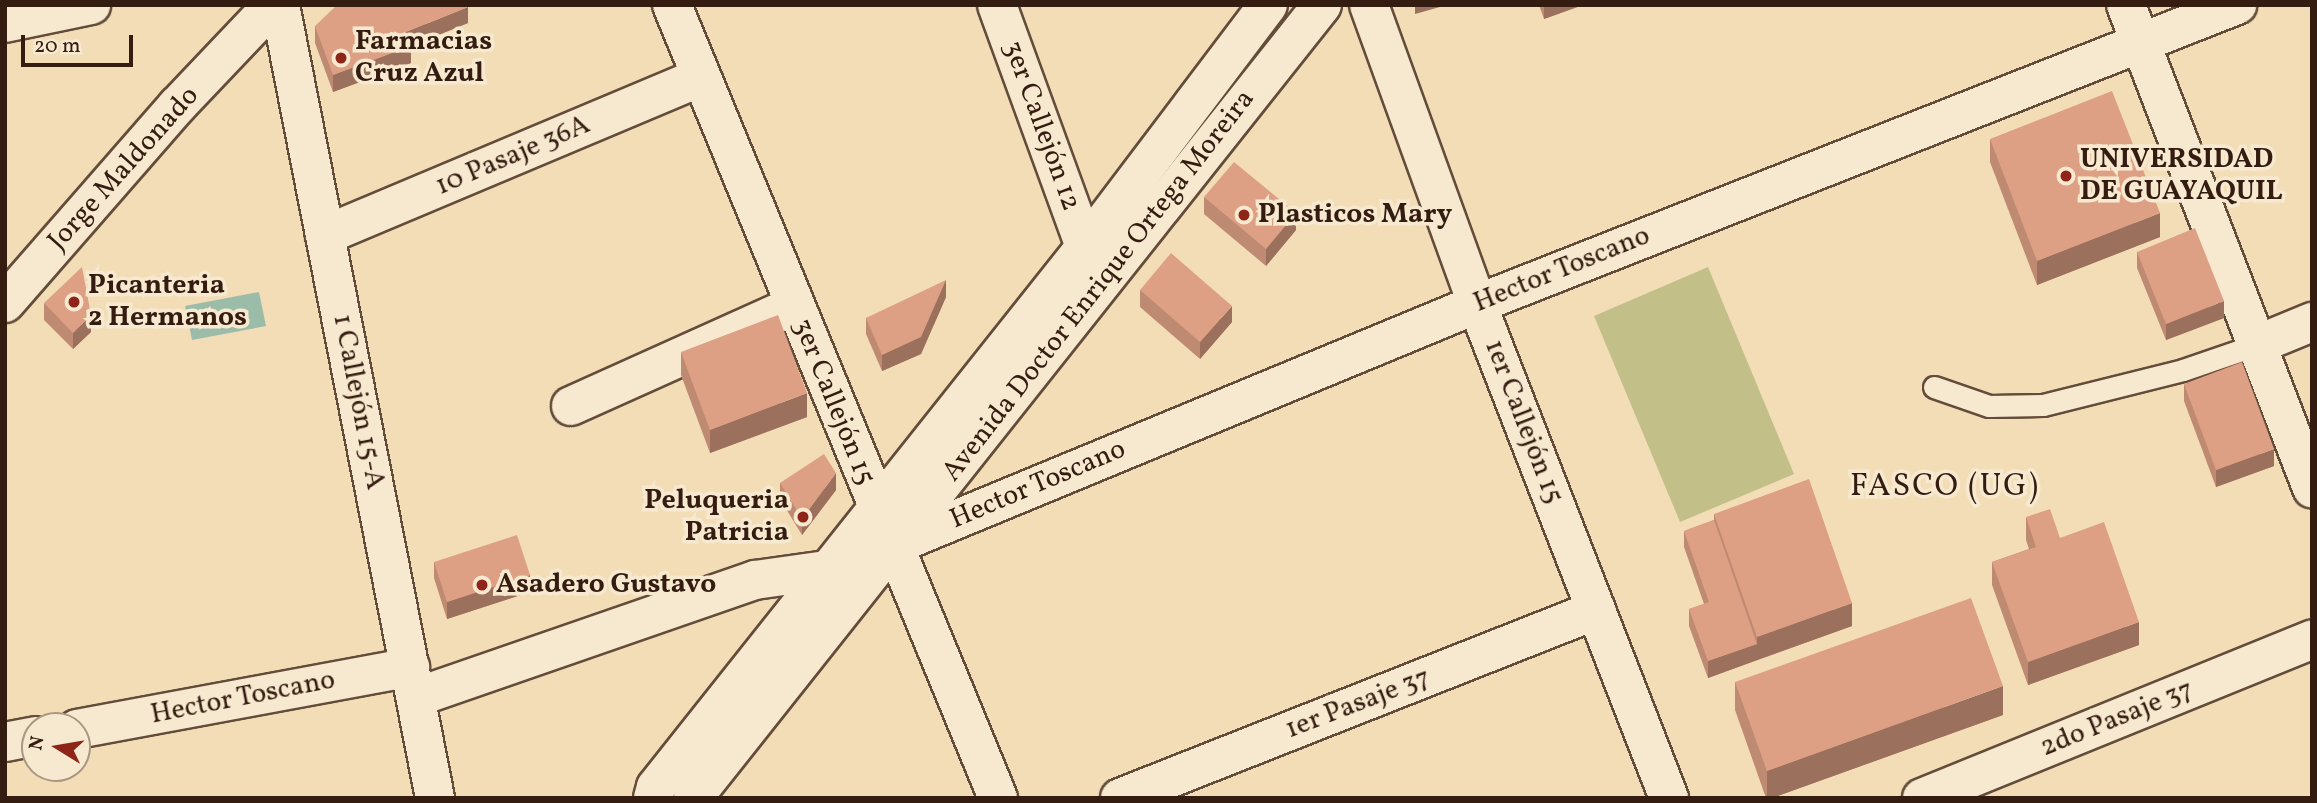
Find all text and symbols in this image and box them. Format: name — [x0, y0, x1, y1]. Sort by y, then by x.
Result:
scale bar — [24, 21, 136, 65]
place label: Farmacias Cruz Azul — [355, 25, 492, 91]
text: 20 m — [34, 32, 80, 61]
street label: 3er Callejón 12 — [995, 37, 1087, 215]
marker: Farmacias Cruz Azul — [333, 50, 349, 66]
street label: Jorge Maldonado — [41, 80, 207, 258]
street label: Avenida Doctor Enrique Ortega Moreira — [936, 83, 1262, 489]
street label: 10 Pasaje 36A — [431, 108, 595, 204]
place label: UNIVERSIDAD DE GUAYAQUIL — [2080, 143, 2283, 209]
marker: UNIVERSIDAD DE GUAYAQUIL — [2058, 168, 2074, 184]
place label: Plasticos Mary — [1258, 198, 1452, 232]
marker: Plasticos Mary — [1236, 207, 1252, 223]
street label: Hector Toscano — [1469, 219, 1655, 321]
place label: Picanteria 2 Hermanos — [88, 269, 247, 335]
marker: Picanteria 2 Hermanos — [66, 294, 82, 310]
street label: 1 Callejón 15-A — [325, 311, 391, 493]
street label: 3er Callejón 15 — [784, 314, 882, 490]
street label: 1er Callejón 15 — [1476, 335, 1570, 509]
street label: Hector Toscano — [945, 433, 1131, 537]
district label: FASCO (UG) — [1851, 468, 2039, 506]
place label: Peluqueria Patricia — [644, 484, 789, 550]
marker: Peluqueria Patricia — [795, 509, 811, 525]
place label: Asadero Gustavo — [496, 568, 716, 602]
marker: Asadero Gustavo — [474, 577, 490, 593]
street label: 1er Pasaje 37 — [1281, 661, 1435, 747]
street label: Hector Toscano — [148, 664, 338, 732]
street label: 2do Pasaje 37 — [2036, 673, 2198, 765]
north arrow — [21, 712, 91, 782]
text: N — [23, 734, 51, 753]

